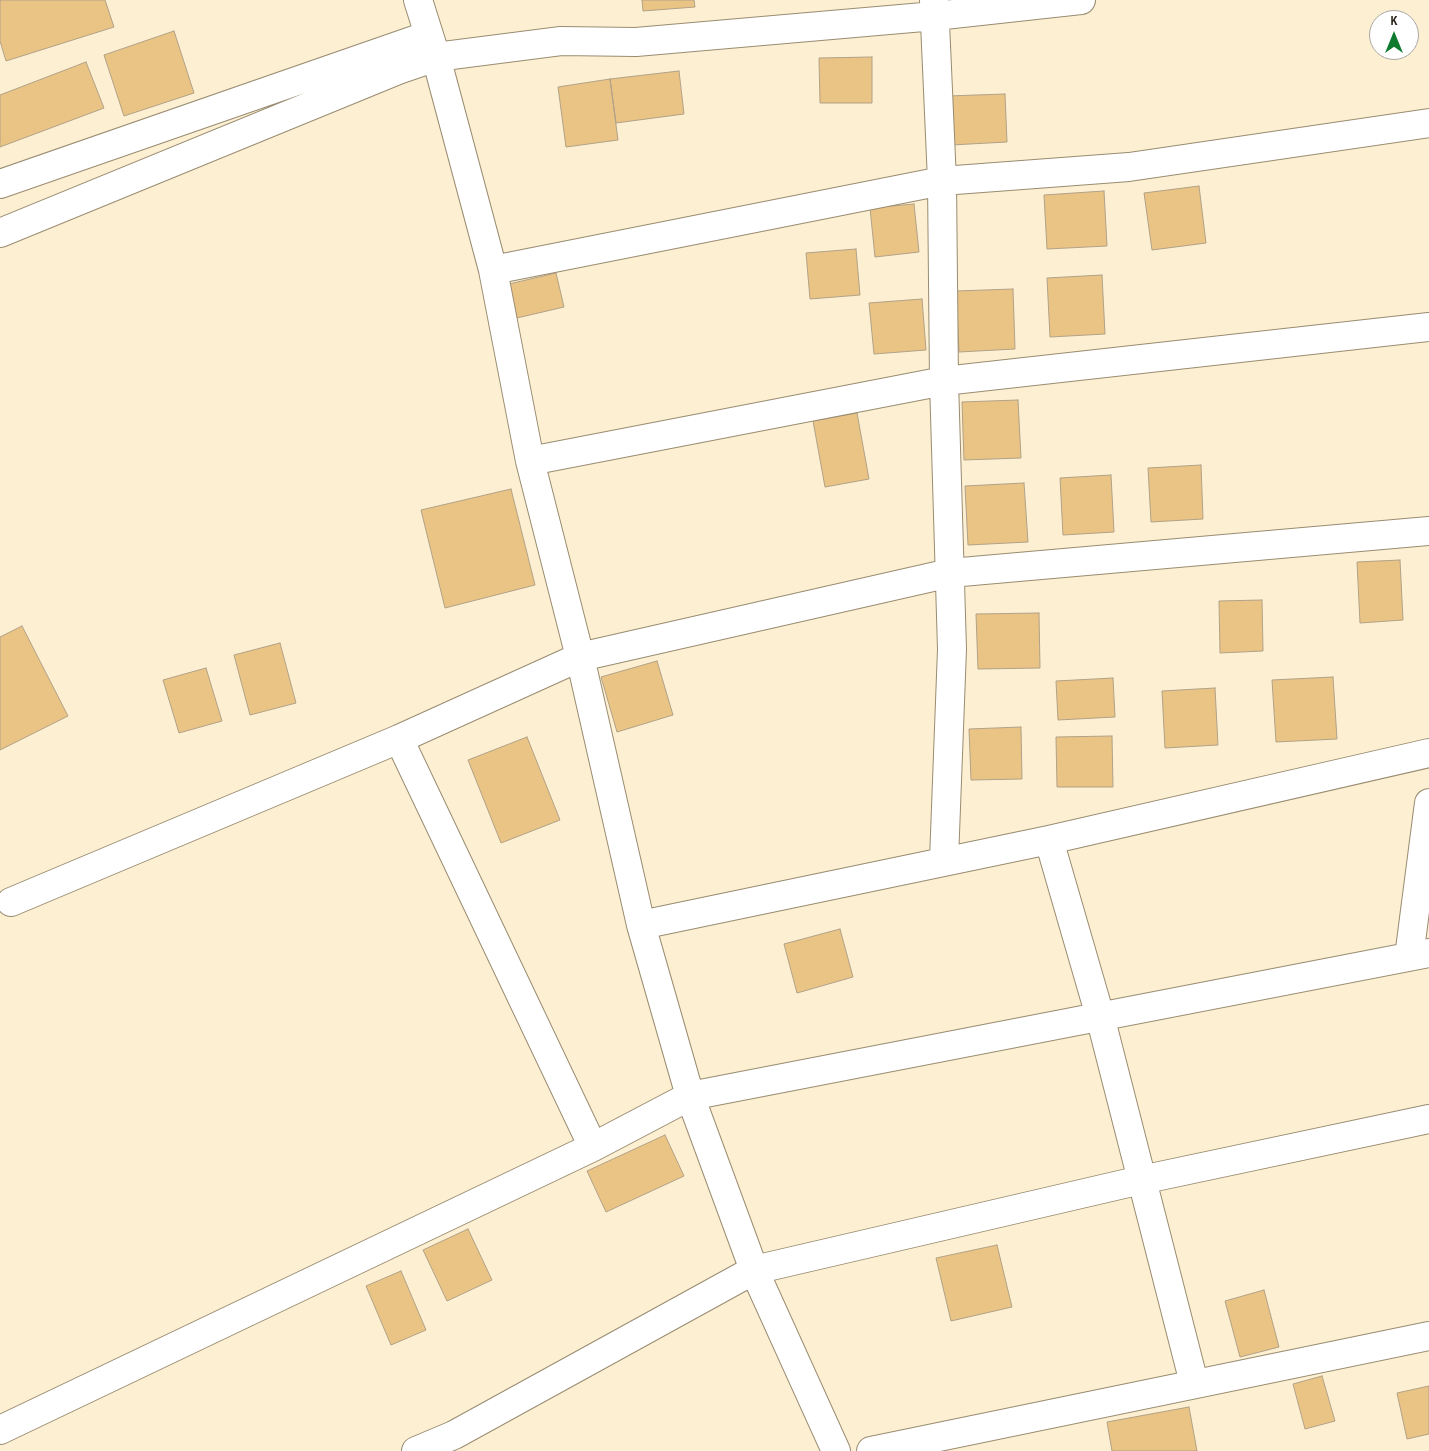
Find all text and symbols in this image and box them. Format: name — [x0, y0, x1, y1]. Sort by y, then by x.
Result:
north arrow — [1369, 10, 1419, 60]
text: K — [1391, 12, 1397, 29]

